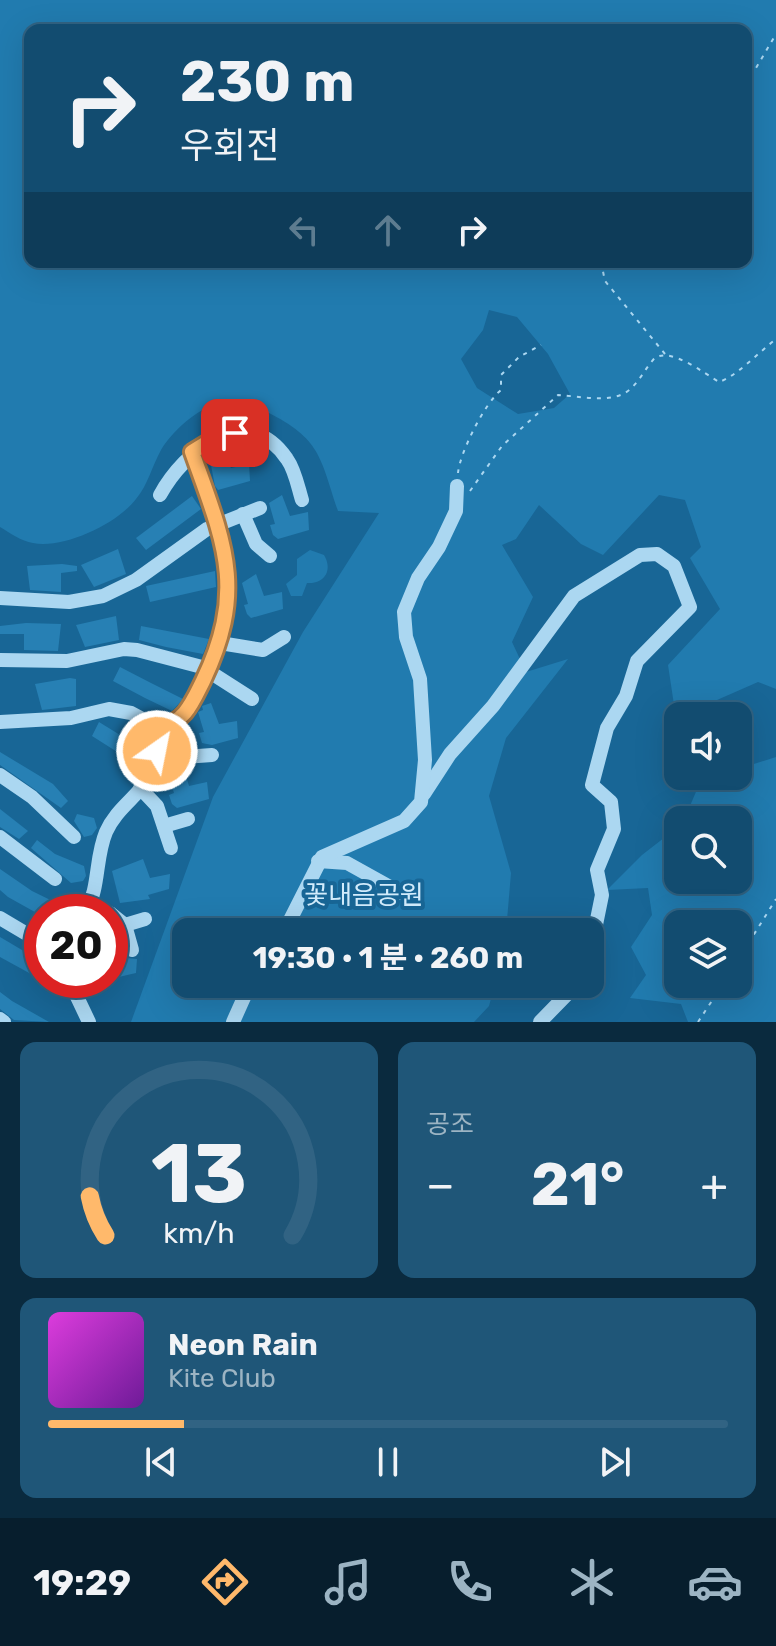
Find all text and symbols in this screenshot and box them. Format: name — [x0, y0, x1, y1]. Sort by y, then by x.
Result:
text: 230 m — [180, 49, 355, 115]
icon: right — [48, 56, 152, 160]
text: 우회전 — [180, 124, 279, 167]
icon: left — [282, 208, 326, 252]
icon: ahead — [366, 208, 410, 252]
icon: right — [450, 208, 494, 252]
pin — [201, 399, 269, 467]
icon: arrive — [213, 411, 257, 455]
map controls — [664, 702, 752, 998]
button: sound — [664, 702, 752, 790]
position arrow — [115, 709, 199, 793]
button: search — [664, 806, 752, 894]
park label: 꽃내음공원 — [304, 880, 424, 911]
speed limit sign: 20 — [24, 894, 128, 998]
button: layers — [664, 910, 752, 998]
text: 19:30 · 1 분 · 260 m — [253, 940, 523, 976]
text: 공조 — [426, 1109, 474, 1140]
text: 13 — [151, 1124, 247, 1223]
text: 21° — [531, 1149, 624, 1220]
text: − — [426, 1159, 455, 1211]
text: + — [701, 1159, 728, 1211]
text: km/h — [163, 1216, 235, 1250]
text: Neon Rain — [168, 1327, 318, 1363]
text: Kite Club — [168, 1363, 276, 1394]
icon: previous — [139, 1440, 183, 1484]
icon: pause — [366, 1440, 410, 1484]
icon: next — [593, 1440, 637, 1484]
icon: directions — [197, 1554, 253, 1610]
icon: music — [320, 1554, 376, 1610]
icon: phone — [442, 1554, 498, 1610]
icon: climate — [564, 1554, 620, 1610]
icon: car — [687, 1554, 743, 1610]
text: 19:29 — [33, 1561, 131, 1604]

